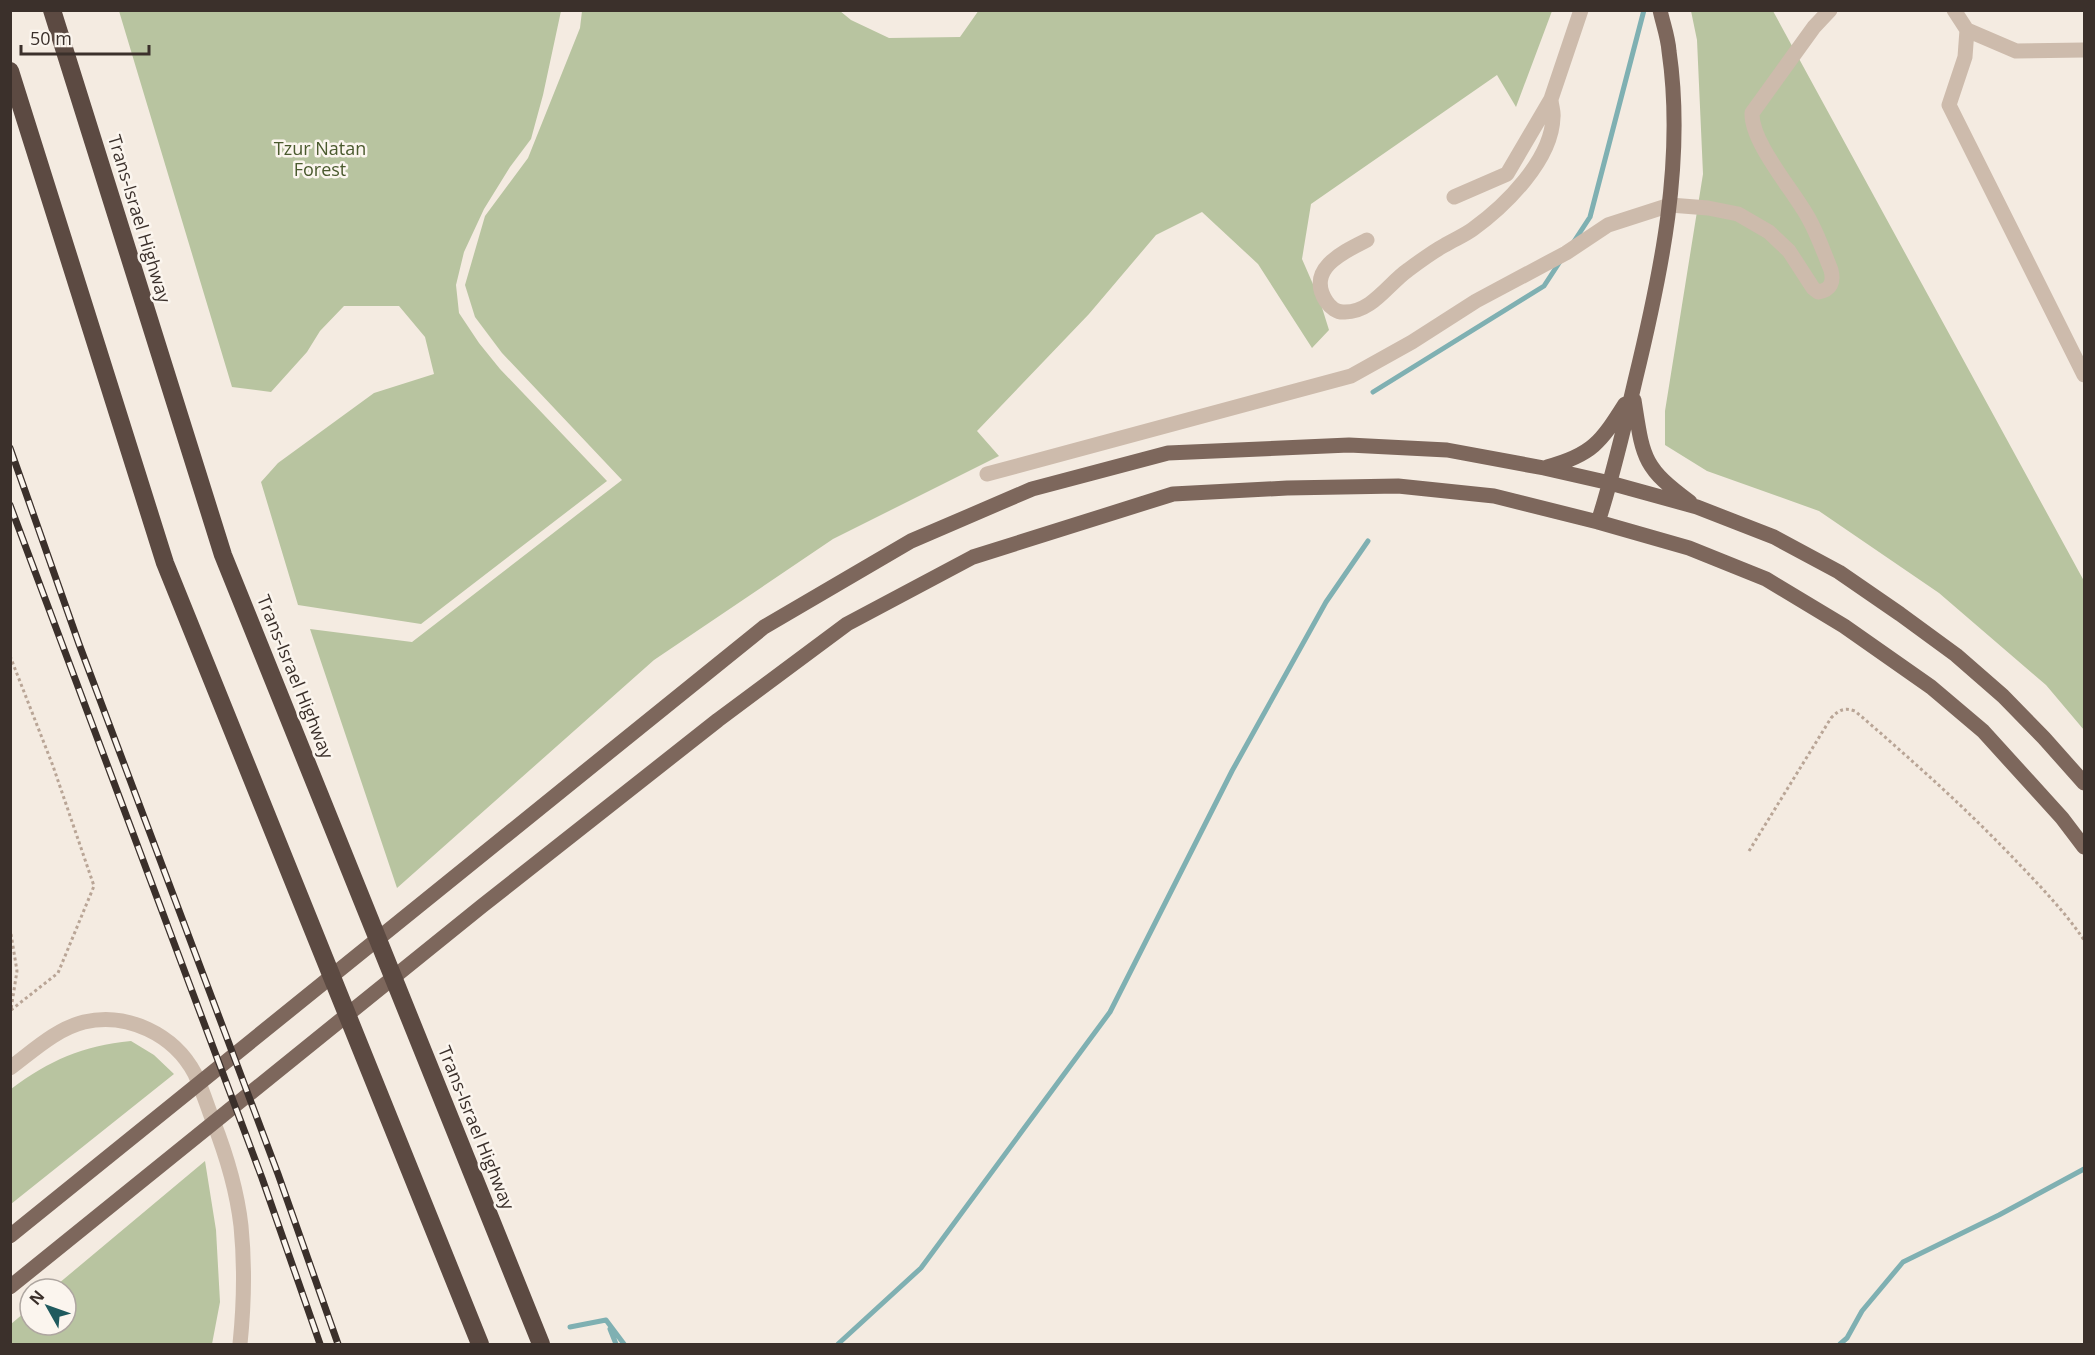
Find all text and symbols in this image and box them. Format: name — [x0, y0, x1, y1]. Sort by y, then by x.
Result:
scale bar — [21, 18, 148, 56]
text: 50 m — [30, 26, 72, 50]
street label: Trans-Israel Highway — [103, 132, 177, 307]
park label: Tzur Natan Forest — [274, 136, 366, 181]
street label: Trans-Israel Highway — [252, 591, 340, 763]
street label: Trans-Israel Highway — [433, 1042, 521, 1214]
north arrow — [18, 1277, 78, 1337]
text: N — [24, 1285, 49, 1309]

